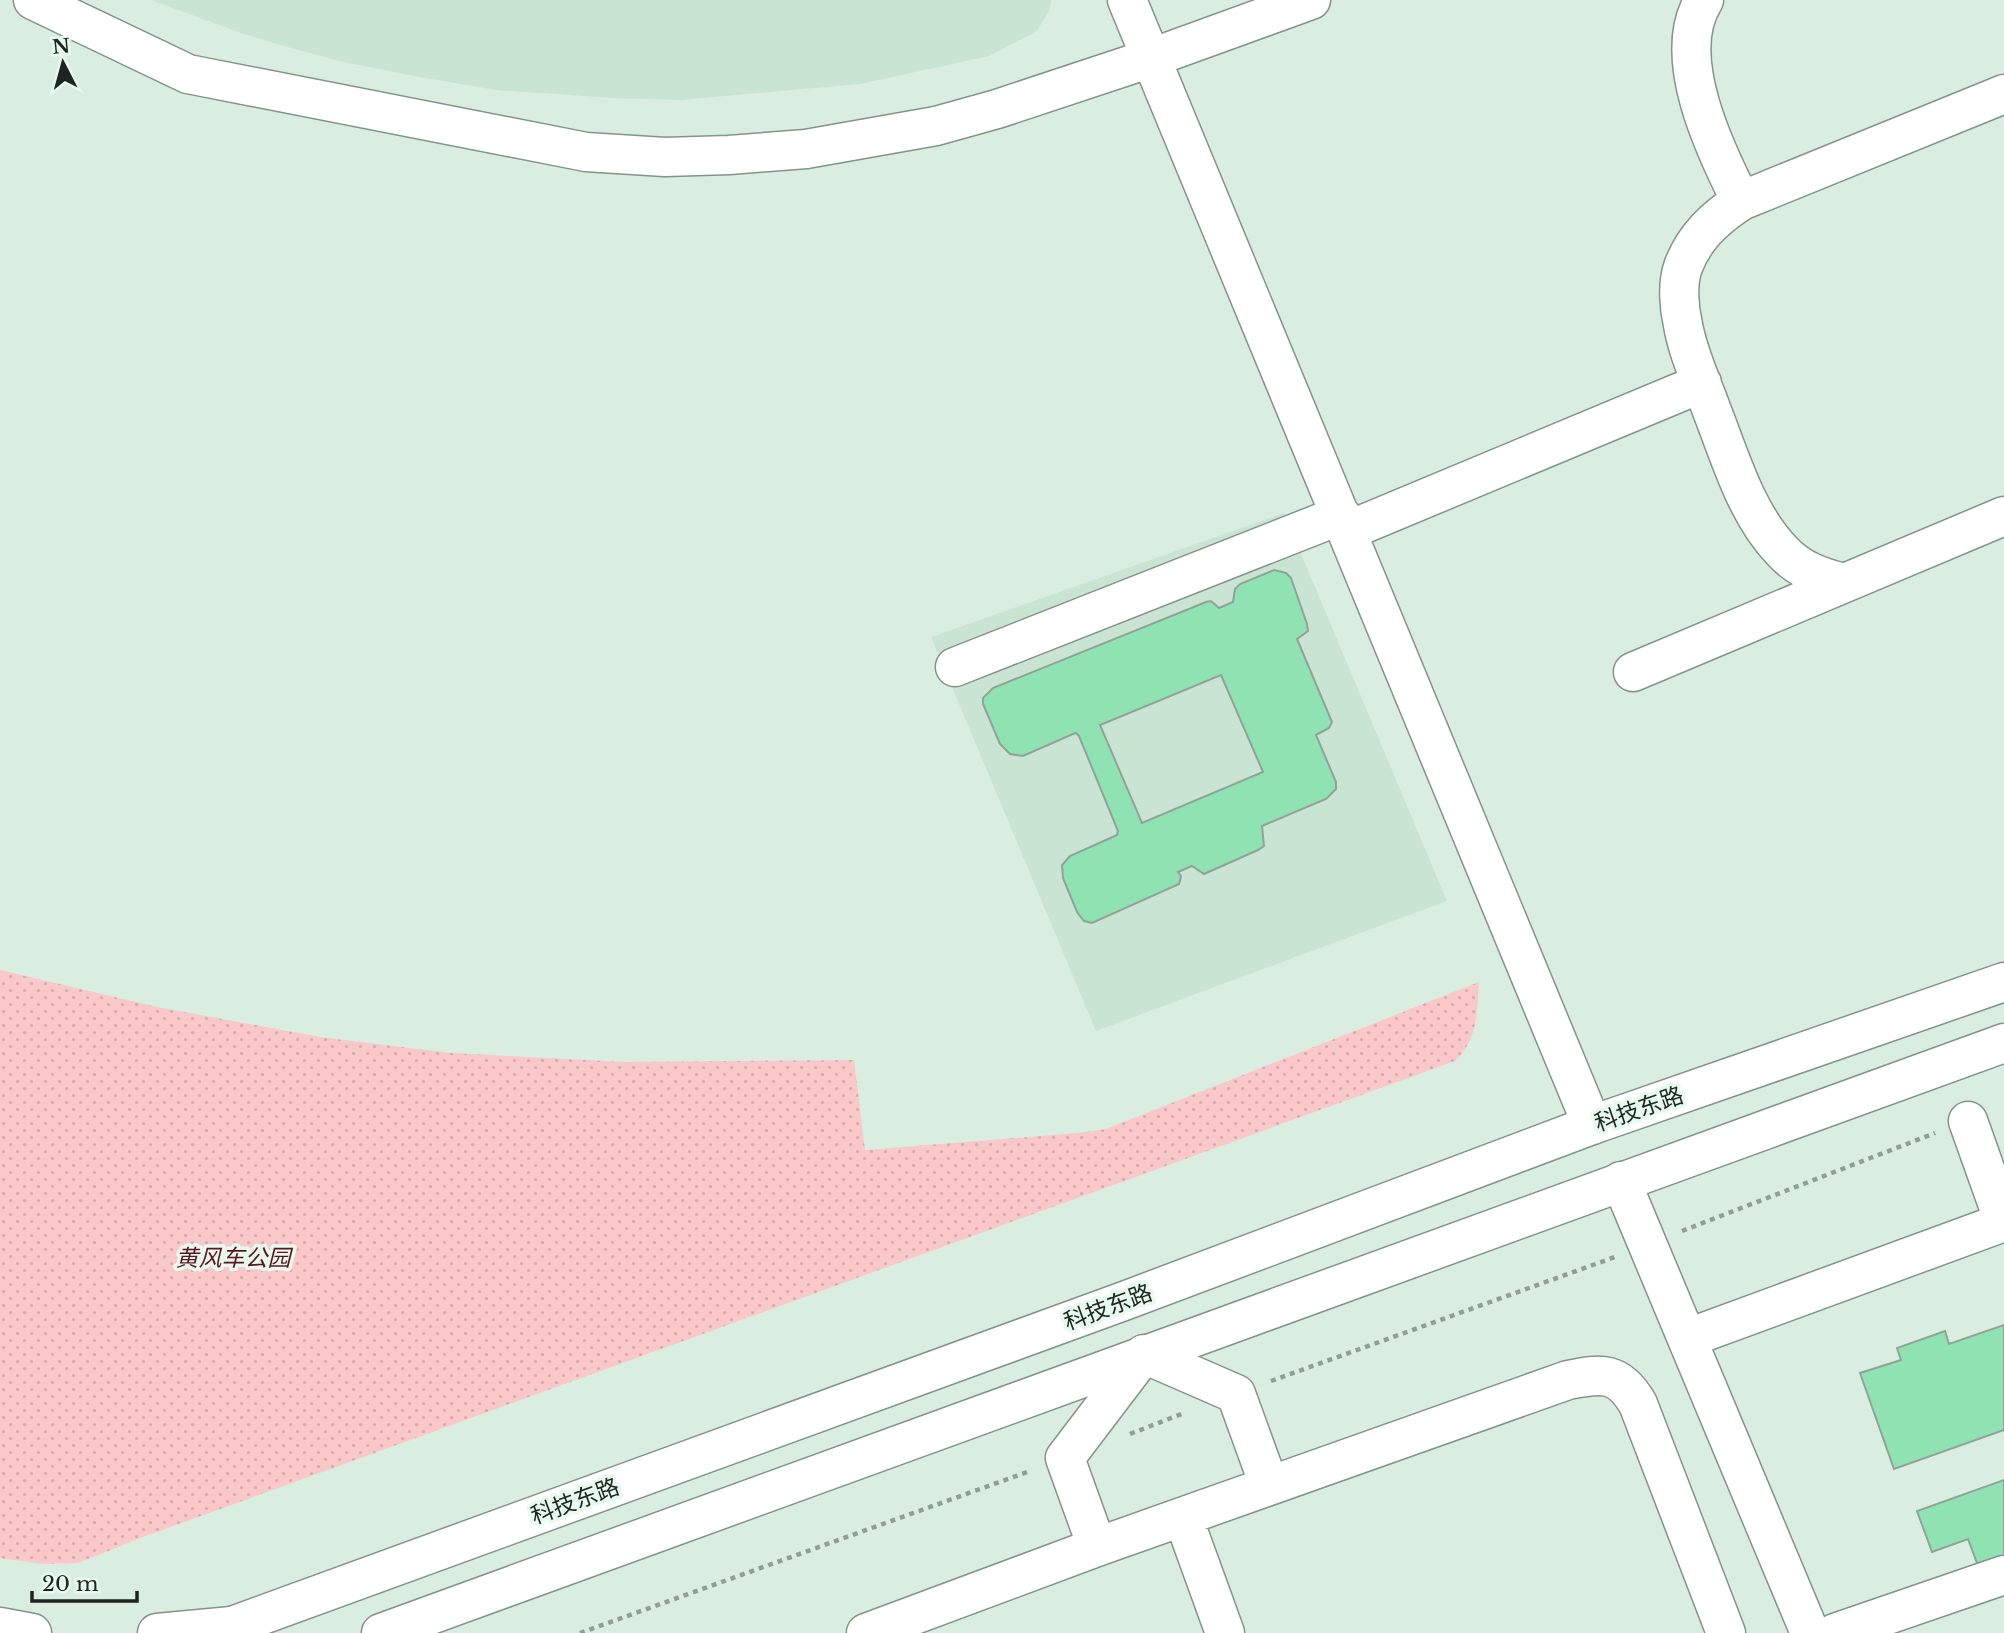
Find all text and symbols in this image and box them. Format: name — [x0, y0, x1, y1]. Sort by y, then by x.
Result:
north arrow — [28, 28, 98, 98]
text: N — [51, 34, 71, 59]
street label: 科技东路 — [1591, 1081, 1687, 1137]
park label: 黄风车公园 — [176, 1244, 294, 1272]
street label: 科技东路 — [1060, 1278, 1156, 1336]
street label: 科技东路 — [527, 1472, 623, 1530]
scale bar — [32, 1560, 136, 1604]
text: 20 m — [42, 1571, 99, 1597]

